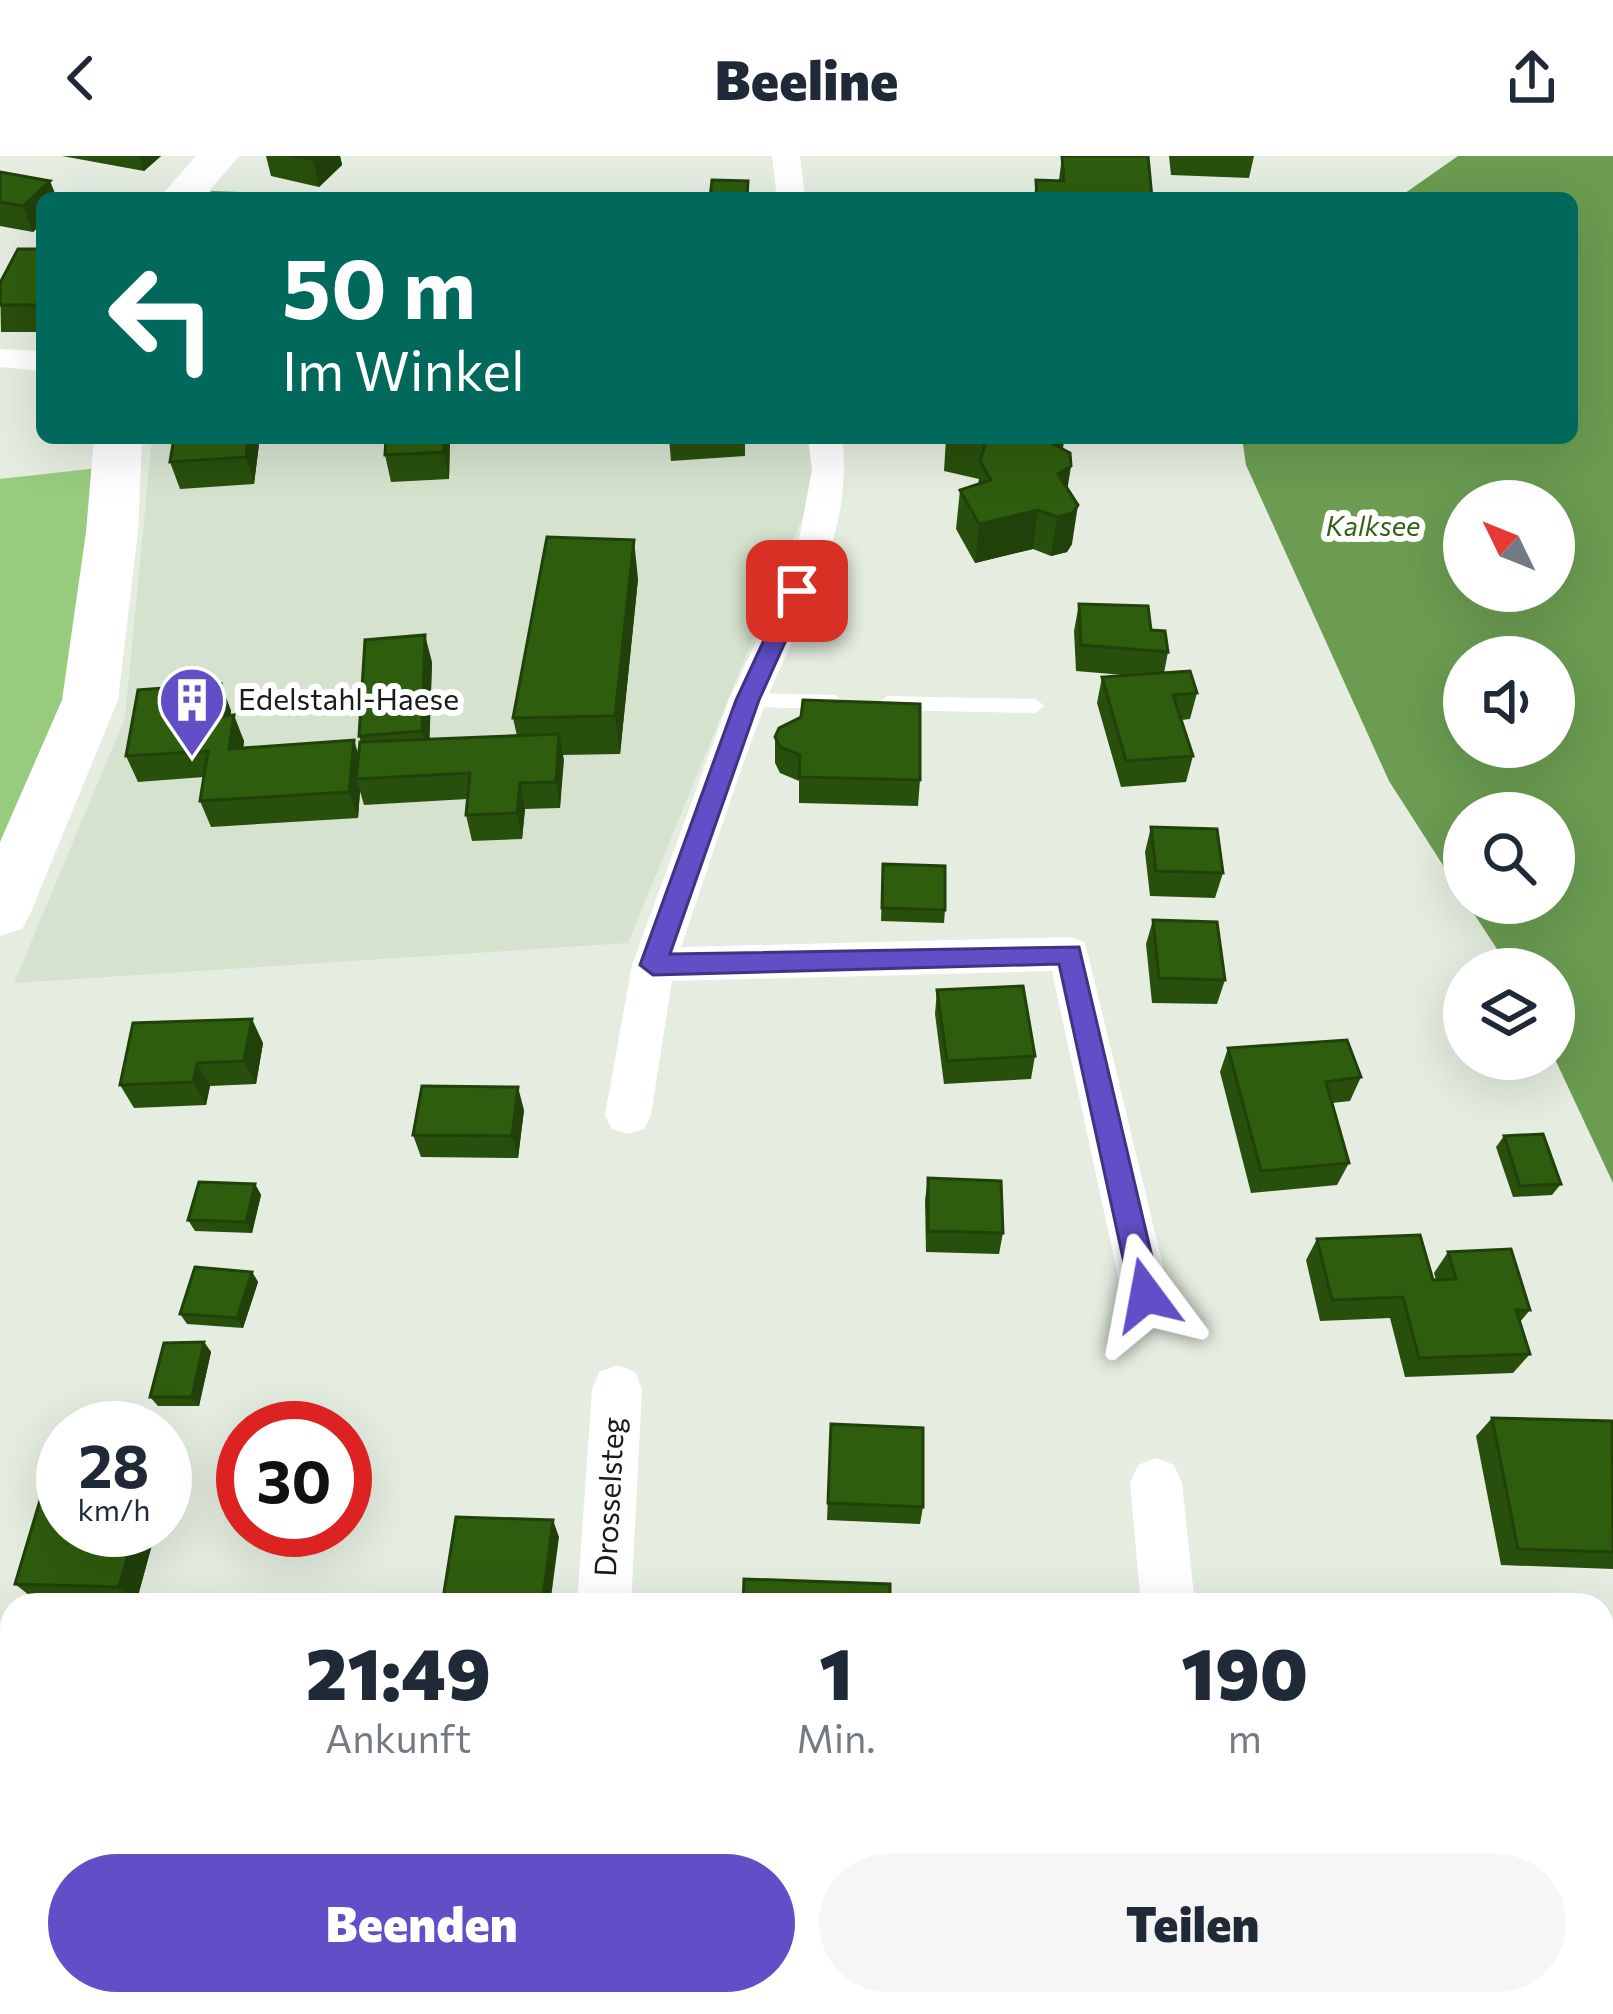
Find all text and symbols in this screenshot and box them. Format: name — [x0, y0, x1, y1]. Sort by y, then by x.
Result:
icon: back — [48, 45, 114, 111]
text: Beeline — [715, 45, 898, 111]
icon: share — [1499, 45, 1565, 111]
text: 50 m — [282, 234, 476, 336]
icon: left — [84, 240, 240, 396]
text: Im Winkel — [282, 336, 525, 402]
north arrow — [1443, 480, 1575, 612]
map controls — [1443, 480, 1575, 1080]
water label: Kalksee — [1326, 509, 1420, 542]
pin — [746, 540, 848, 642]
icon: arrive — [764, 558, 830, 624]
button: sound — [1443, 636, 1575, 768]
building icon: Edelstahl-Haese — [157, 665, 227, 759]
place label: Edelstahl-Haese — [238, 679, 459, 716]
button: search — [1443, 792, 1575, 924]
button: layers — [1443, 948, 1575, 1080]
position arrow — [1083, 1232, 1209, 1358]
speed limit sign: 30 — [216, 1401, 372, 1557]
street label: Drosselsteg — [585, 1416, 630, 1578]
text: 28 — [79, 1427, 149, 1500]
text: km/h — [78, 1490, 150, 1527]
text: 21:49 — [306, 1627, 491, 1715]
text: 1 — [819, 1627, 853, 1715]
text: 190 — [1181, 1627, 1308, 1715]
text: Ankunft — [325, 1713, 471, 1761]
text: Min. — [797, 1713, 876, 1761]
text: m — [1228, 1713, 1262, 1761]
button: Beenden — [48, 1854, 795, 1992]
button: Teilen — [819, 1854, 1566, 1992]

